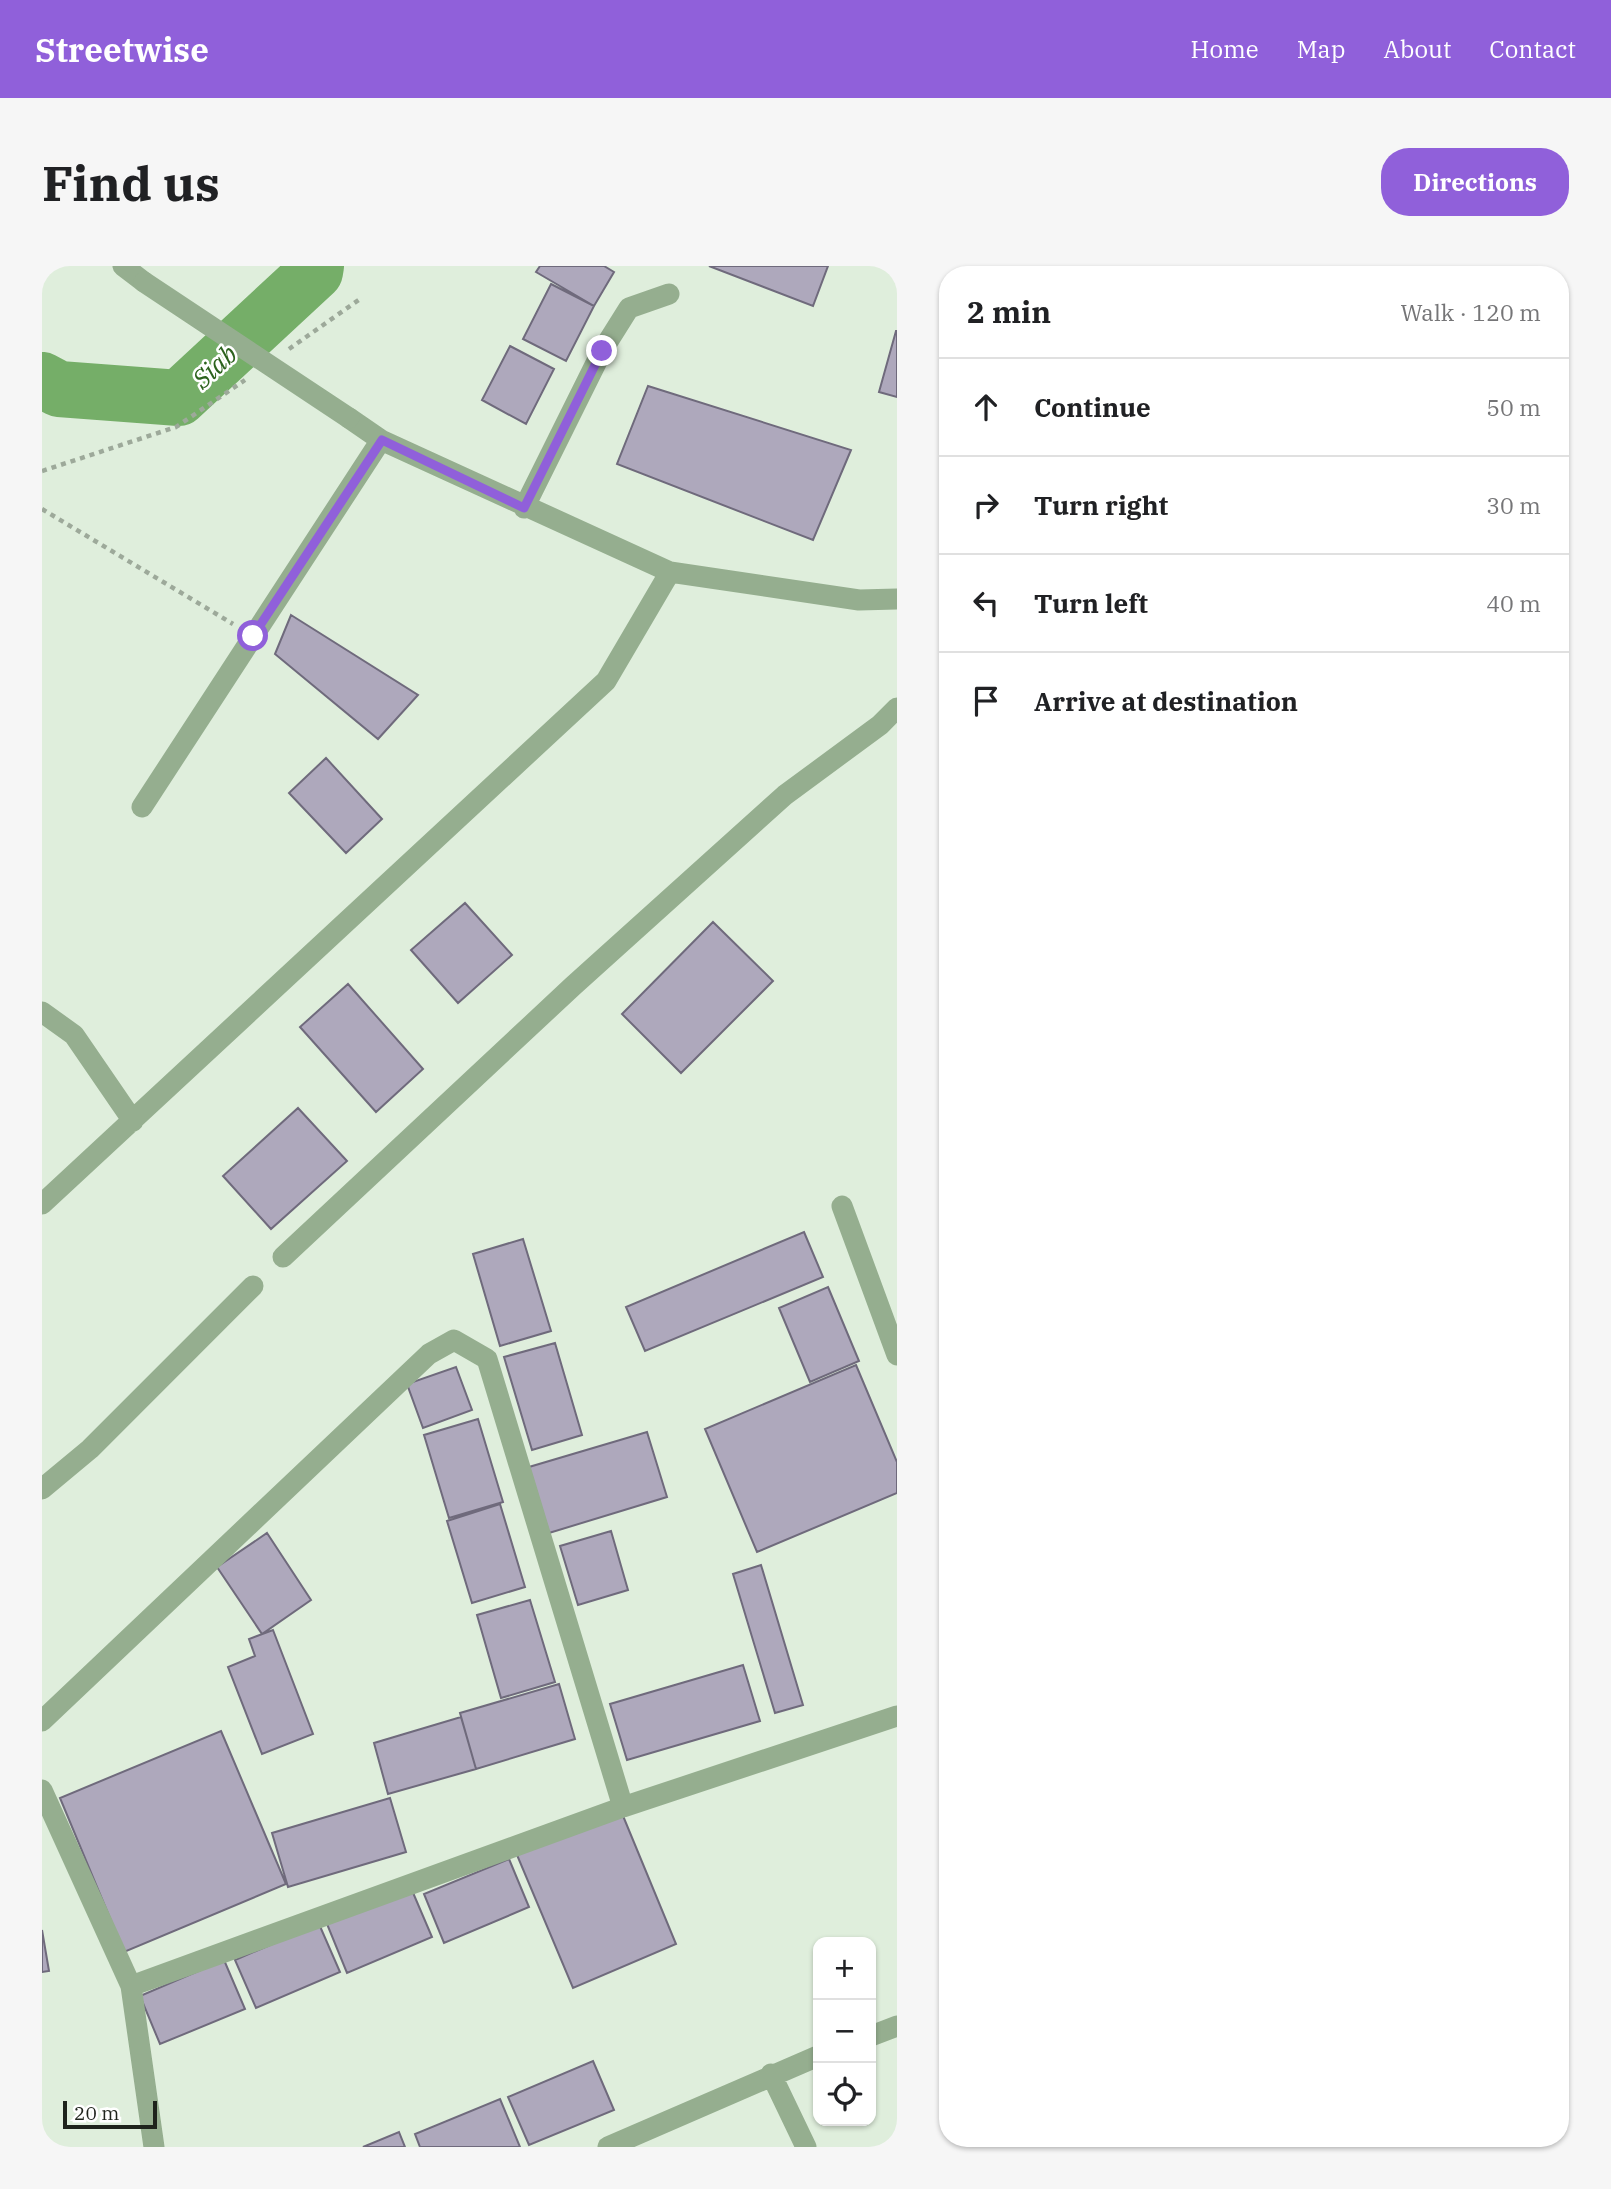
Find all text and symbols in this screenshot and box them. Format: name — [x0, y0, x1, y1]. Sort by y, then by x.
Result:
text: Streetwise — [35, 28, 209, 71]
text: Home — [1191, 33, 1259, 65]
text: Map — [1297, 33, 1345, 65]
text: About — [1383, 33, 1451, 65]
text: Contact — [1489, 33, 1576, 65]
button: Directions — [1381, 148, 1569, 216]
text: Find us — [42, 151, 220, 214]
text: 2 min — [967, 292, 1051, 331]
text: Walk · 120 m — [1400, 297, 1541, 327]
route end — [586, 335, 617, 366]
water label: Siab — [184, 337, 244, 396]
icon: ahead — [967, 388, 1005, 426]
text: Continue — [1034, 390, 1151, 424]
text: 50 m — [1486, 392, 1541, 422]
icon: right — [967, 486, 1005, 524]
text: Turn right — [1034, 488, 1168, 522]
text: 30 m — [1486, 490, 1541, 520]
icon: left — [967, 584, 1005, 622]
text: Turn left — [1034, 586, 1148, 620]
text: 40 m — [1486, 588, 1541, 618]
route start — [237, 620, 268, 651]
icon: arrive — [967, 682, 1005, 720]
text: Arrive at destination — [1034, 684, 1298, 718]
map controls — [813, 1937, 876, 2126]
button: + — [813, 1937, 876, 2000]
button: − — [813, 2000, 876, 2063]
button: locate — [813, 2063, 876, 2126]
scale bar — [63, 2098, 158, 2130]
text: 20 m — [74, 2101, 119, 2125]

